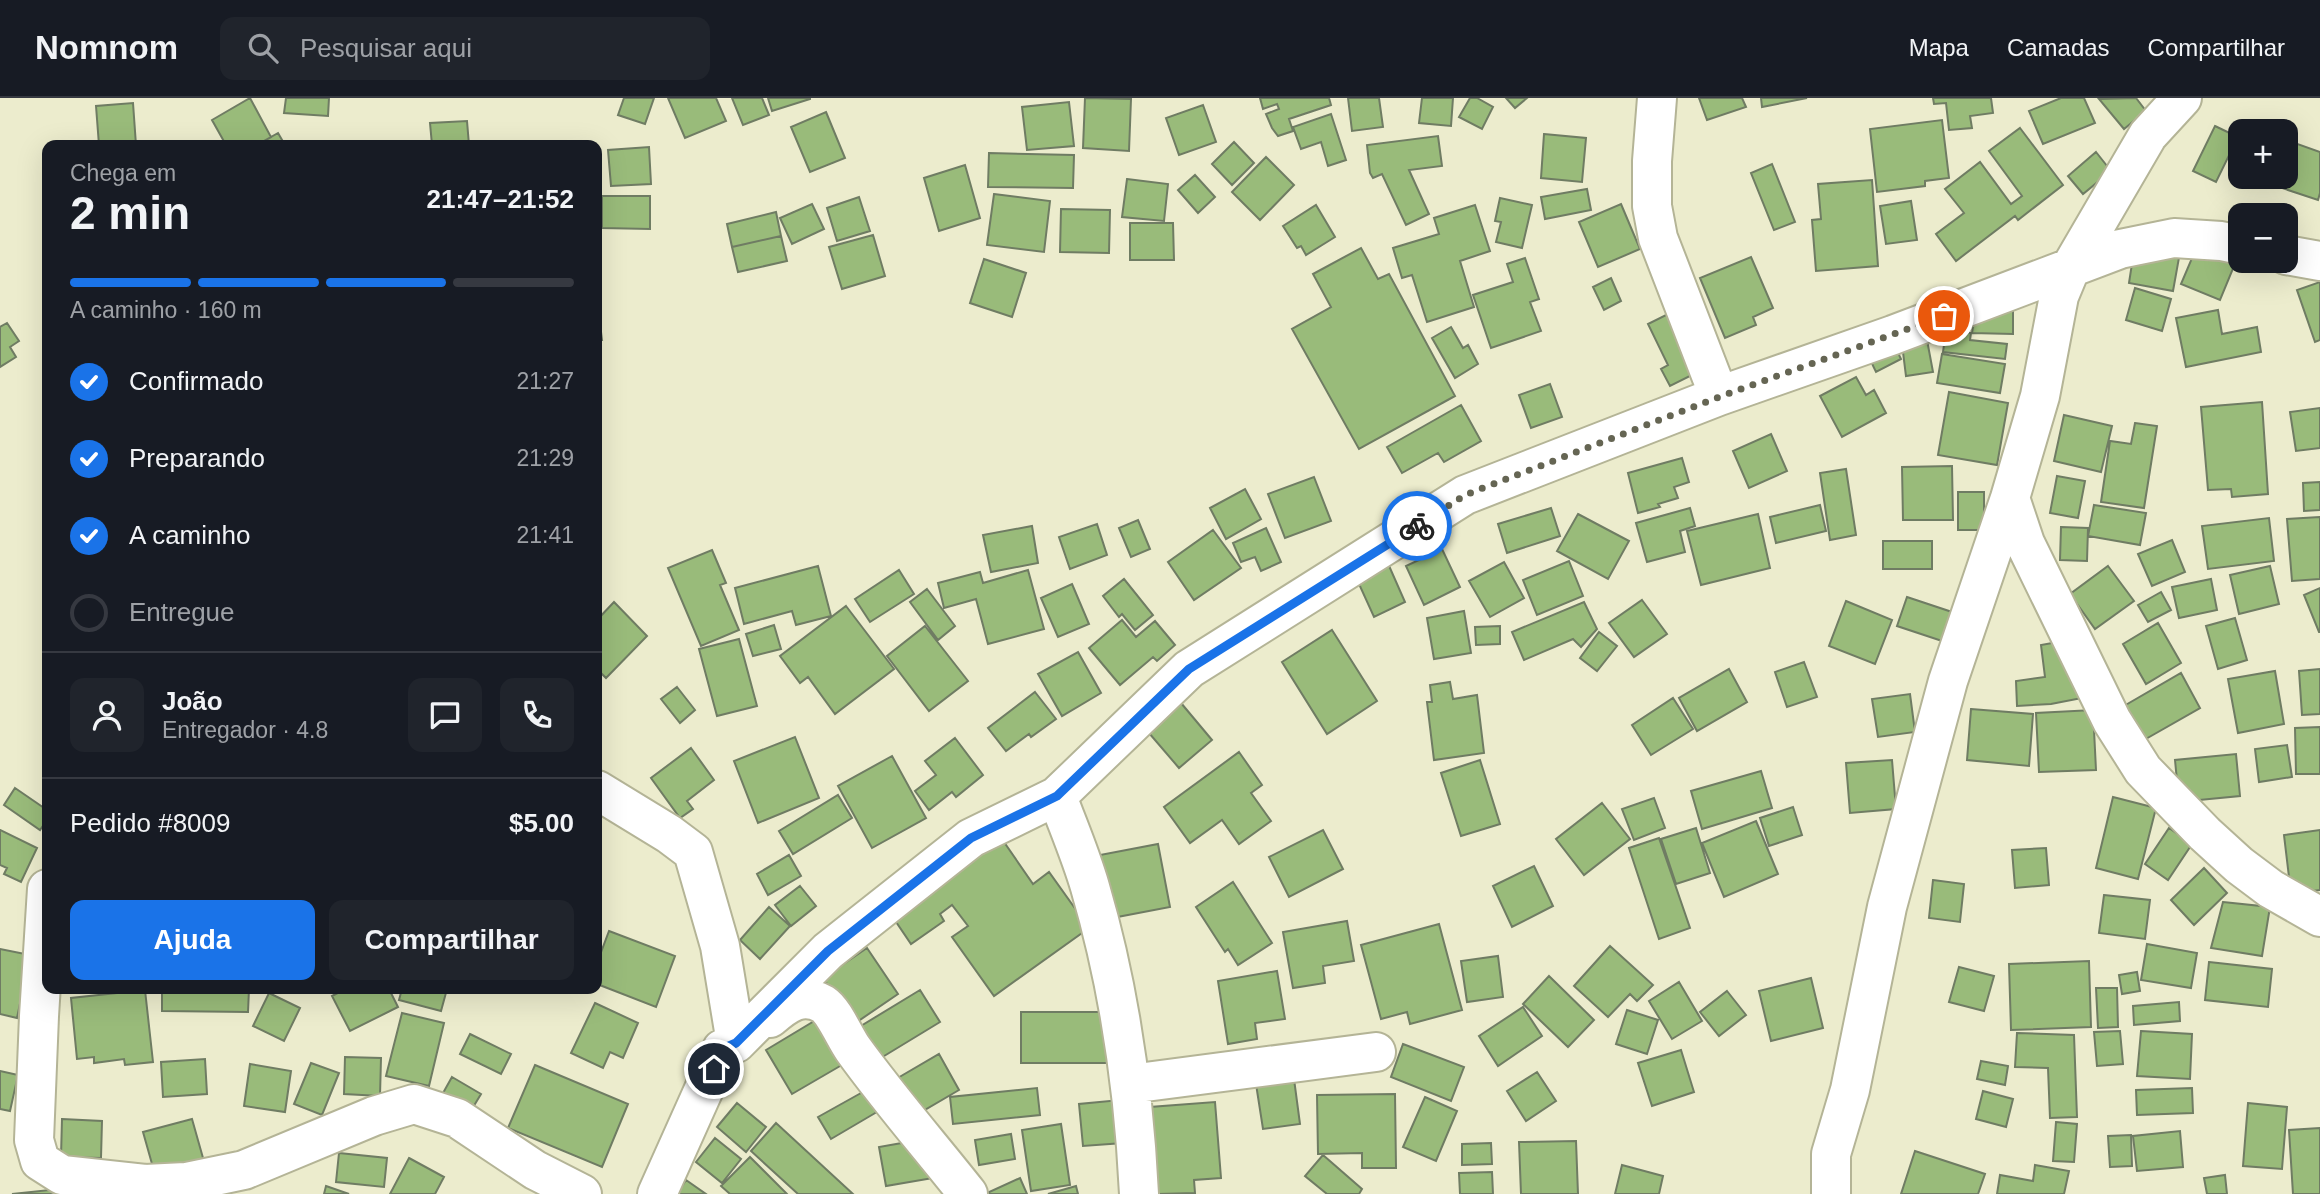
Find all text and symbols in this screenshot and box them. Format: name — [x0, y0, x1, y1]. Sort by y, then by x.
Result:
search box — [220, 17, 710, 80]
text: Nomnom — [35, 29, 178, 66]
icon: search — [244, 29, 282, 67]
text: Pesquisar aqui — [300, 33, 472, 63]
text: Mapa — [1909, 34, 1969, 61]
text: Camadas — [2007, 34, 2110, 61]
text: Compartilhar — [2148, 34, 2285, 61]
map controls — [2228, 119, 2298, 273]
button: + — [2228, 119, 2298, 189]
text: Chega em — [70, 160, 176, 186]
text: 21:47–21:52 — [427, 184, 574, 214]
text: 2 min — [70, 187, 190, 239]
button: − — [2228, 203, 2298, 273]
pin — [1914, 286, 1974, 346]
text: A caminho · 160 m — [70, 297, 262, 323]
icon: bag — [1925, 297, 1963, 335]
icon: check — [70, 363, 108, 401]
text: Confirmado — [129, 366, 263, 396]
text: 21:27 — [516, 368, 574, 394]
icon: check — [70, 440, 108, 478]
text: Preparando — [129, 443, 265, 473]
text: 21:29 — [516, 445, 574, 471]
courier — [1382, 491, 1452, 561]
icon: bike — [1398, 507, 1436, 545]
icon: check — [70, 517, 108, 555]
text: A caminho — [129, 520, 250, 550]
text: 21:41 — [516, 522, 574, 548]
text: Entregue — [129, 597, 235, 627]
button: person — [70, 678, 144, 752]
button: chat — [408, 678, 482, 752]
button: phone — [500, 678, 574, 752]
text: João — [162, 686, 223, 716]
text: Entregador · 4.8 — [162, 717, 328, 743]
text: Pedido #8009 — [70, 808, 230, 838]
text: $5.00 — [509, 808, 574, 838]
button: Ajuda — [70, 900, 315, 980]
button: Compartilhar — [329, 900, 574, 980]
pin — [684, 1039, 744, 1099]
icon: home — [695, 1050, 733, 1088]

